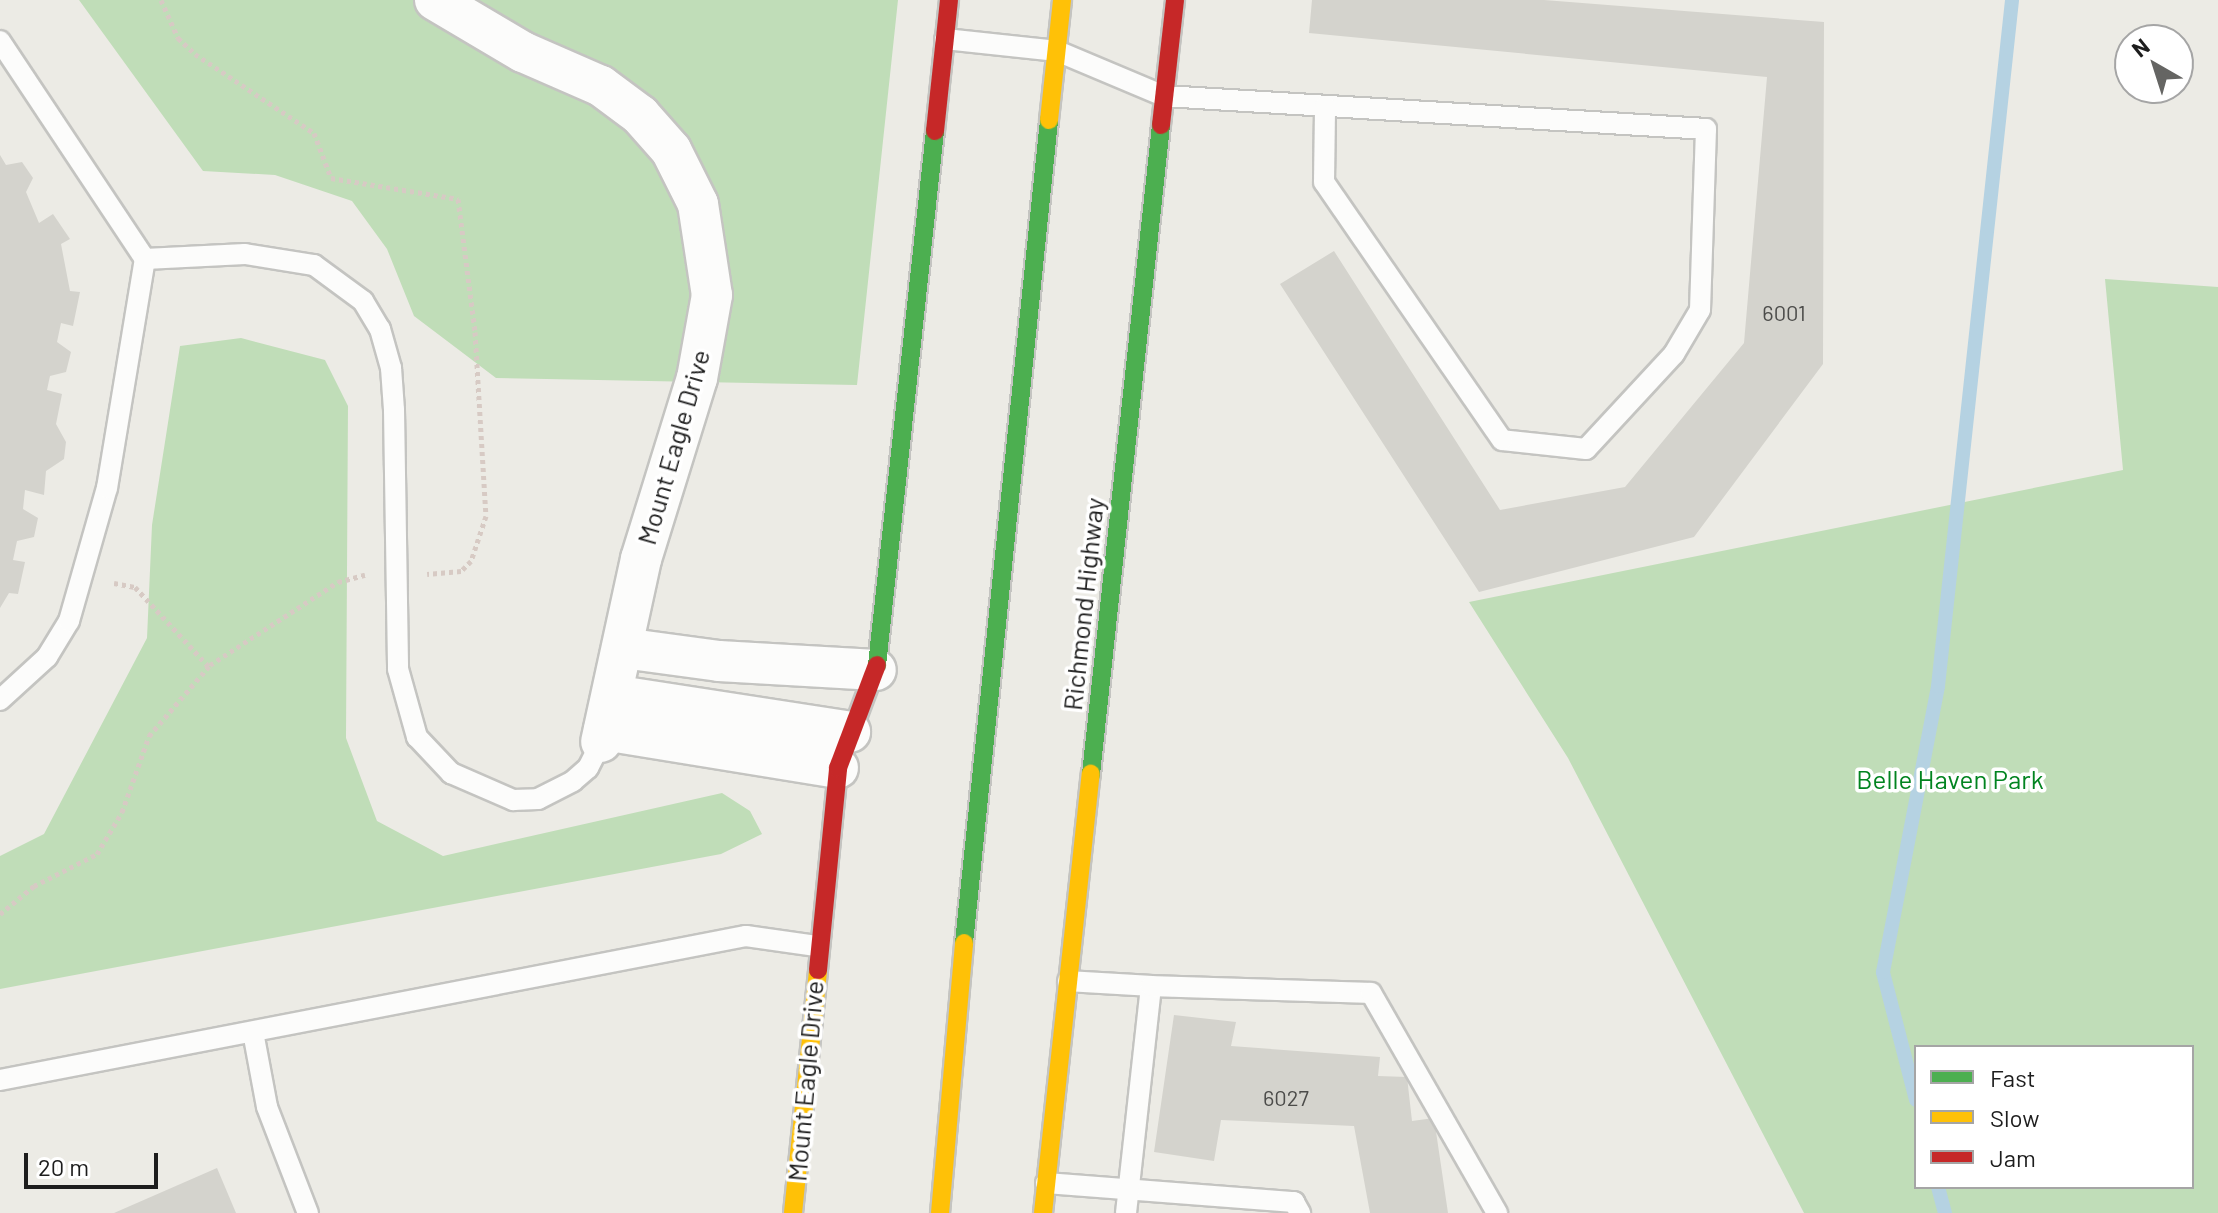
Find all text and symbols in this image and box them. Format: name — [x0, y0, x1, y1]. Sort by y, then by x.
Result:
north arrow — [2114, 24, 2194, 104]
text: N — [2126, 32, 2154, 62]
house number: 6001 — [1762, 300, 1806, 326]
street label: Mount Eagle Drive — [630, 346, 716, 548]
street label: Richmond Highway — [1056, 496, 1110, 712]
park label: Belle Haven Park — [1856, 763, 2044, 795]
street label: Mount Eagle Drive — [781, 979, 829, 1183]
legend — [1914, 1045, 2194, 1189]
text: Fast — [1990, 1063, 2035, 1092]
house number: 6027 — [1263, 1085, 1309, 1111]
text: Slow — [1990, 1103, 2039, 1132]
scale bar — [28, 1137, 162, 1187]
text: Jam — [1990, 1143, 2036, 1172]
text: 20 m — [38, 1152, 89, 1181]

